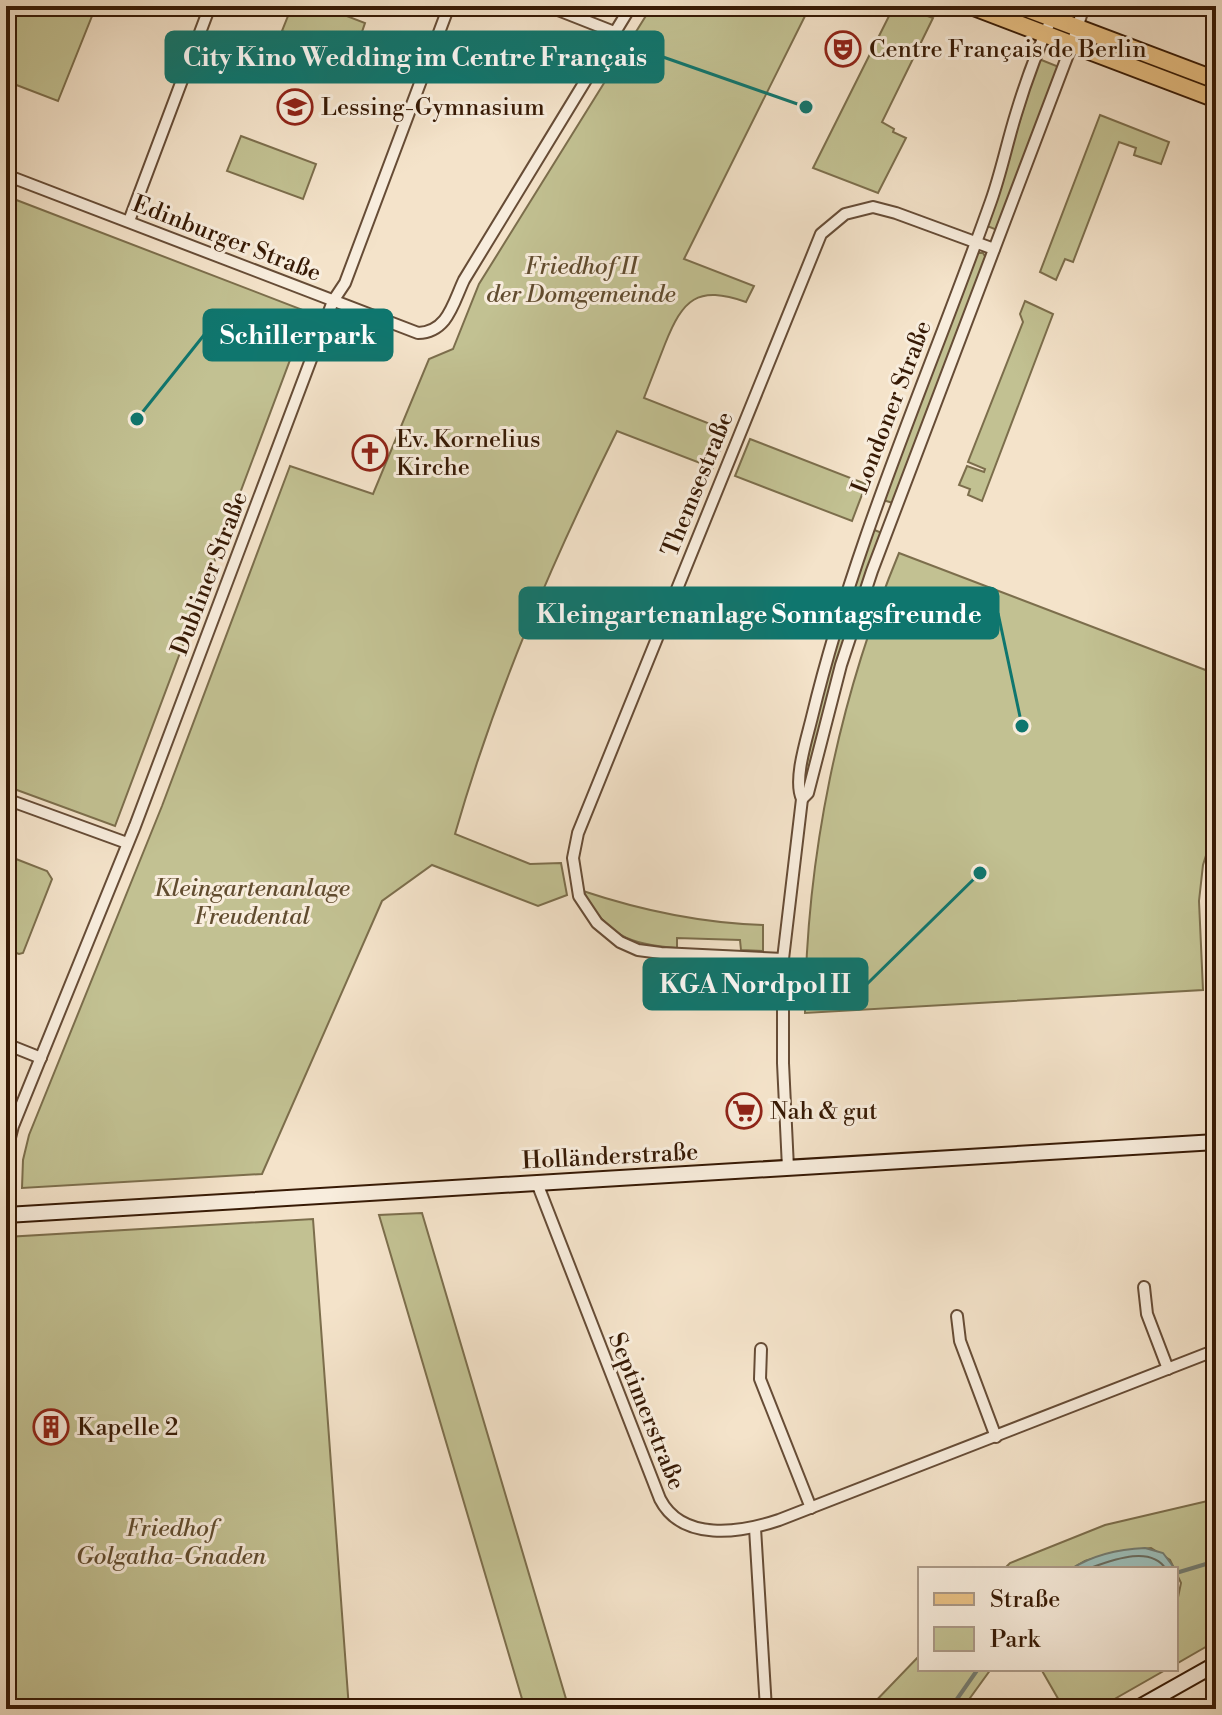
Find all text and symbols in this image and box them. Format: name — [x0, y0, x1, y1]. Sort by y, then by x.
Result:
theatre icon: Centre Français de Berlin — [824, 30, 862, 68]
callout: City Kino Wedding im Centre Français — [166, 32, 663, 82]
place label: Centre Français de Berlin — [869, 35, 1147, 65]
text: City Kino Wedding im Centre Français — [183, 42, 647, 74]
school or university icon: Lessing-Gymnasium — [276, 88, 314, 126]
place label: Lessing-Gymnasium — [321, 93, 545, 123]
street label: Edinburger Straße — [128, 189, 325, 289]
park label: Friedhof II der Domgemeinde — [486, 252, 676, 310]
callout: Schillerpark — [204, 310, 392, 360]
street label: Londoner Straße — [845, 317, 939, 498]
text: Schillerpark — [220, 320, 377, 352]
street label: Themsestraße — [655, 407, 741, 561]
place label: Ev. Kornelius Kirche — [396, 425, 540, 483]
church icon: Ev. Kornelius Kirche — [351, 434, 389, 472]
street label: Dubliner Straße — [165, 487, 255, 660]
callout: Kleingartenanlage Sonntagsfreunde — [520, 588, 998, 638]
text: Kleingartenanlage Sonntagsfreunde — [536, 599, 982, 631]
park label: Kleingartenanlage Freudental — [154, 874, 350, 932]
callout: KGA Nordpol II — [644, 959, 867, 1009]
text: KGA Nordpol II — [659, 969, 851, 1001]
supermarket icon: Nah & gut — [725, 1092, 763, 1130]
place label: Nah & gut — [770, 1097, 878, 1127]
street label: Holländerstraße — [521, 1137, 699, 1177]
street label: Septimerstraße — [601, 1328, 691, 1494]
building icon: Kapelle 2 — [32, 1408, 70, 1446]
place label: Kapelle 2 — [77, 1413, 179, 1443]
park label: Friedhof Golgatha-Gnaden — [76, 1514, 267, 1572]
legend — [918, 1567, 1178, 1671]
text: Straße — [990, 1585, 1060, 1615]
text: Park — [990, 1625, 1041, 1655]

